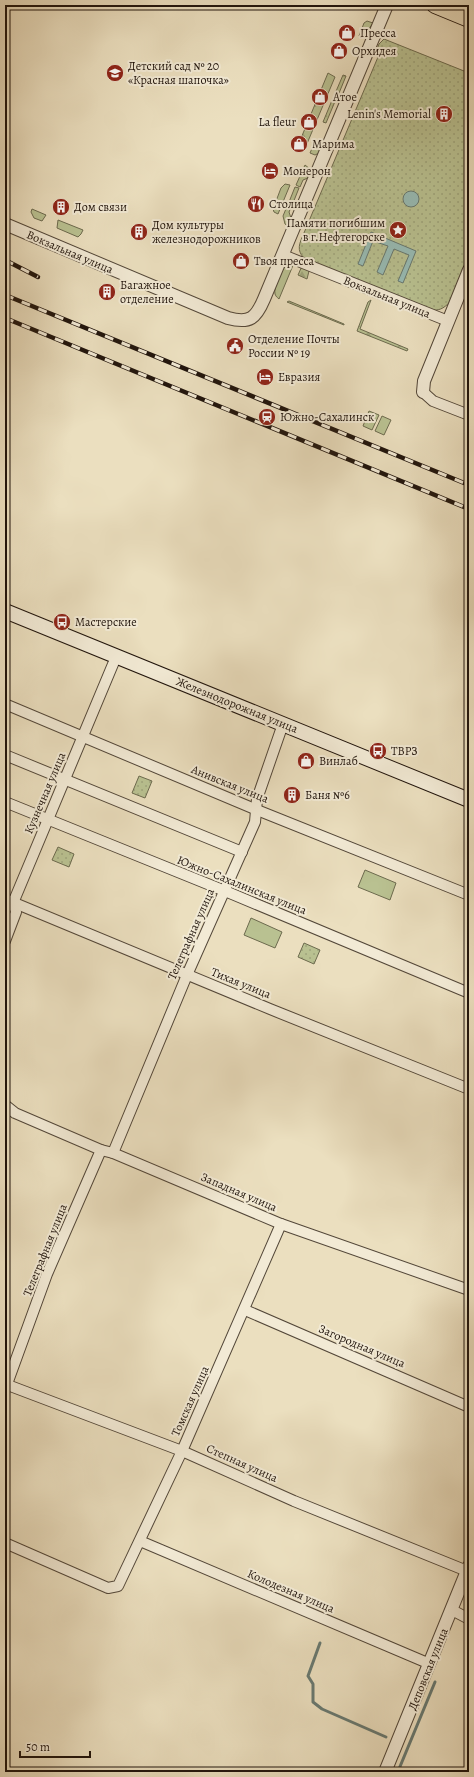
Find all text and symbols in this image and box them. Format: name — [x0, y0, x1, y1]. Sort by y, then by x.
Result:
shop icon: Пресса — [337, 23, 357, 43]
place label: Пресса — [360, 25, 396, 41]
shop icon: Орхидея — [329, 41, 349, 61]
place label: Орхидея — [352, 43, 396, 59]
place label: Детский сад № 20 «Красная шапочка» — [128, 58, 229, 88]
school or university icon: Детский сад № 20 «Красная шапочка» — [105, 63, 125, 83]
shop icon: Атое — [310, 87, 330, 107]
place label: Атое — [332, 89, 357, 105]
building icon: Lenin's Memorial — [434, 104, 454, 124]
place label: Lenin's Memorial — [347, 106, 431, 122]
shop icon: La fleur — [299, 112, 319, 132]
place label: La fleur — [259, 114, 296, 130]
shop icon: Марима — [289, 134, 309, 154]
place label: Марима — [312, 136, 355, 152]
hotel icon: Монерон — [260, 161, 280, 181]
place label: Монерон — [283, 163, 331, 179]
restaurant icon: Столица — [246, 194, 266, 214]
place label: Столица — [269, 196, 314, 212]
building icon: Дом связи — [51, 197, 71, 217]
place label: Дом связи — [74, 199, 127, 215]
place label: Памяти погибшим в г.Нефтегорске — [287, 215, 385, 245]
place label: Дом культуры железнодорожников — [152, 217, 261, 247]
place icon: Памяти погибшим в г.Нефтегорске — [388, 220, 408, 240]
building icon: Дом культуры железнодорожников — [129, 222, 149, 242]
street label: Вокзальная улица — [24, 227, 116, 278]
shop icon: Твоя пресса — [231, 251, 251, 271]
place label: Твоя пресса — [254, 253, 315, 269]
street label: Вокзальная улица — [341, 272, 433, 322]
place label: Багажное отделение — [120, 277, 174, 307]
building icon: Багажное отделение — [97, 282, 117, 302]
place label: Отделение Почты России № 19 — [248, 331, 340, 361]
public building icon: Отделение Почты России № 19 — [225, 336, 245, 356]
hotel icon: Евразия — [255, 367, 275, 387]
place label: Евразия — [278, 369, 320, 385]
station icon: Южно-Сахалинск — [257, 407, 277, 427]
place label: Южно-Сахалинск — [280, 409, 374, 425]
bus stop icon: Мастерские — [52, 612, 72, 632]
place label: Мастерские — [75, 614, 137, 630]
street label: Железнодорожная улица — [174, 673, 301, 737]
bus stop icon: ТВРЗ — [368, 741, 388, 761]
place label: ТВРЗ — [391, 743, 418, 759]
street label: Кузнечная улица — [21, 749, 70, 836]
shop icon: Винлаб — [296, 751, 316, 771]
place label: Винлаб — [319, 753, 358, 769]
street label: Анивская улица — [188, 761, 271, 807]
building icon: Баня №6 — [282, 785, 302, 805]
place label: Баня №6 — [305, 787, 350, 803]
street label: Южно-Сахалинская улица — [175, 852, 310, 919]
street label: Телеграфная улица — [164, 885, 218, 982]
street label: Тихая улица — [209, 964, 274, 1002]
street label: Западная улица — [198, 1169, 280, 1215]
street label: Телеграфная улица — [19, 1201, 71, 1299]
street label: Загородная улица — [316, 1321, 408, 1372]
street label: Томская улица — [167, 1363, 213, 1439]
street label: Степная улица — [204, 1440, 281, 1486]
street label: Колодезная улица — [245, 1565, 337, 1617]
street label: Деповская улица — [404, 1625, 452, 1712]
scale bar — [20, 1733, 90, 1759]
text: 50 m — [26, 1739, 50, 1755]

